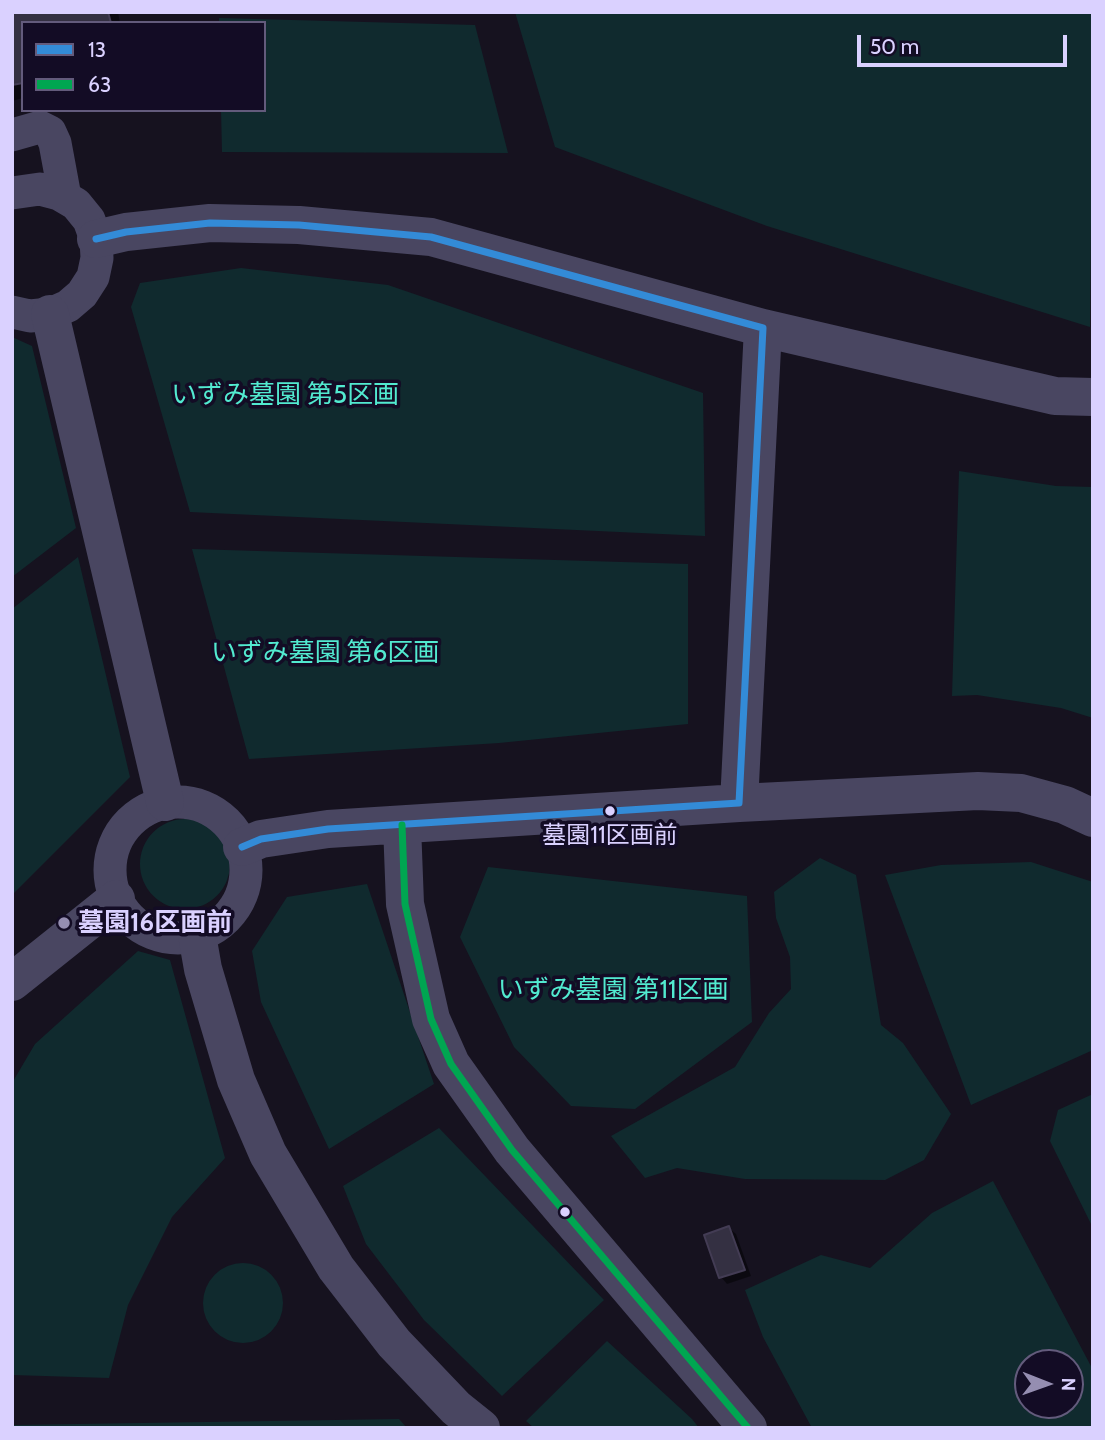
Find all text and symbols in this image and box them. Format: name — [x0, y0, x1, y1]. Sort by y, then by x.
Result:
legend — [21, 21, 266, 112]
scale bar — [860, 21, 1070, 65]
text: 50 m — [870, 34, 919, 59]
text: 13 — [88, 37, 106, 62]
text: 63 — [88, 72, 111, 97]
park label: いずみ墓園 第5区画 — [171, 379, 399, 411]
park label: いずみ墓園 第6区画 — [211, 637, 439, 669]
marker: 墓園11区画前 — [603, 804, 617, 818]
place label: 墓園11区画前 — [542, 822, 678, 850]
place label: 墓園16区画前 — [78, 907, 232, 939]
marker: 墓園16区画前 — [56, 915, 72, 931]
park label: いずみ墓園 第11区画 — [498, 974, 728, 1006]
unlabelled marker — [558, 1205, 572, 1219]
north arrow — [1014, 1349, 1084, 1419]
text: N — [1057, 1377, 1080, 1391]

